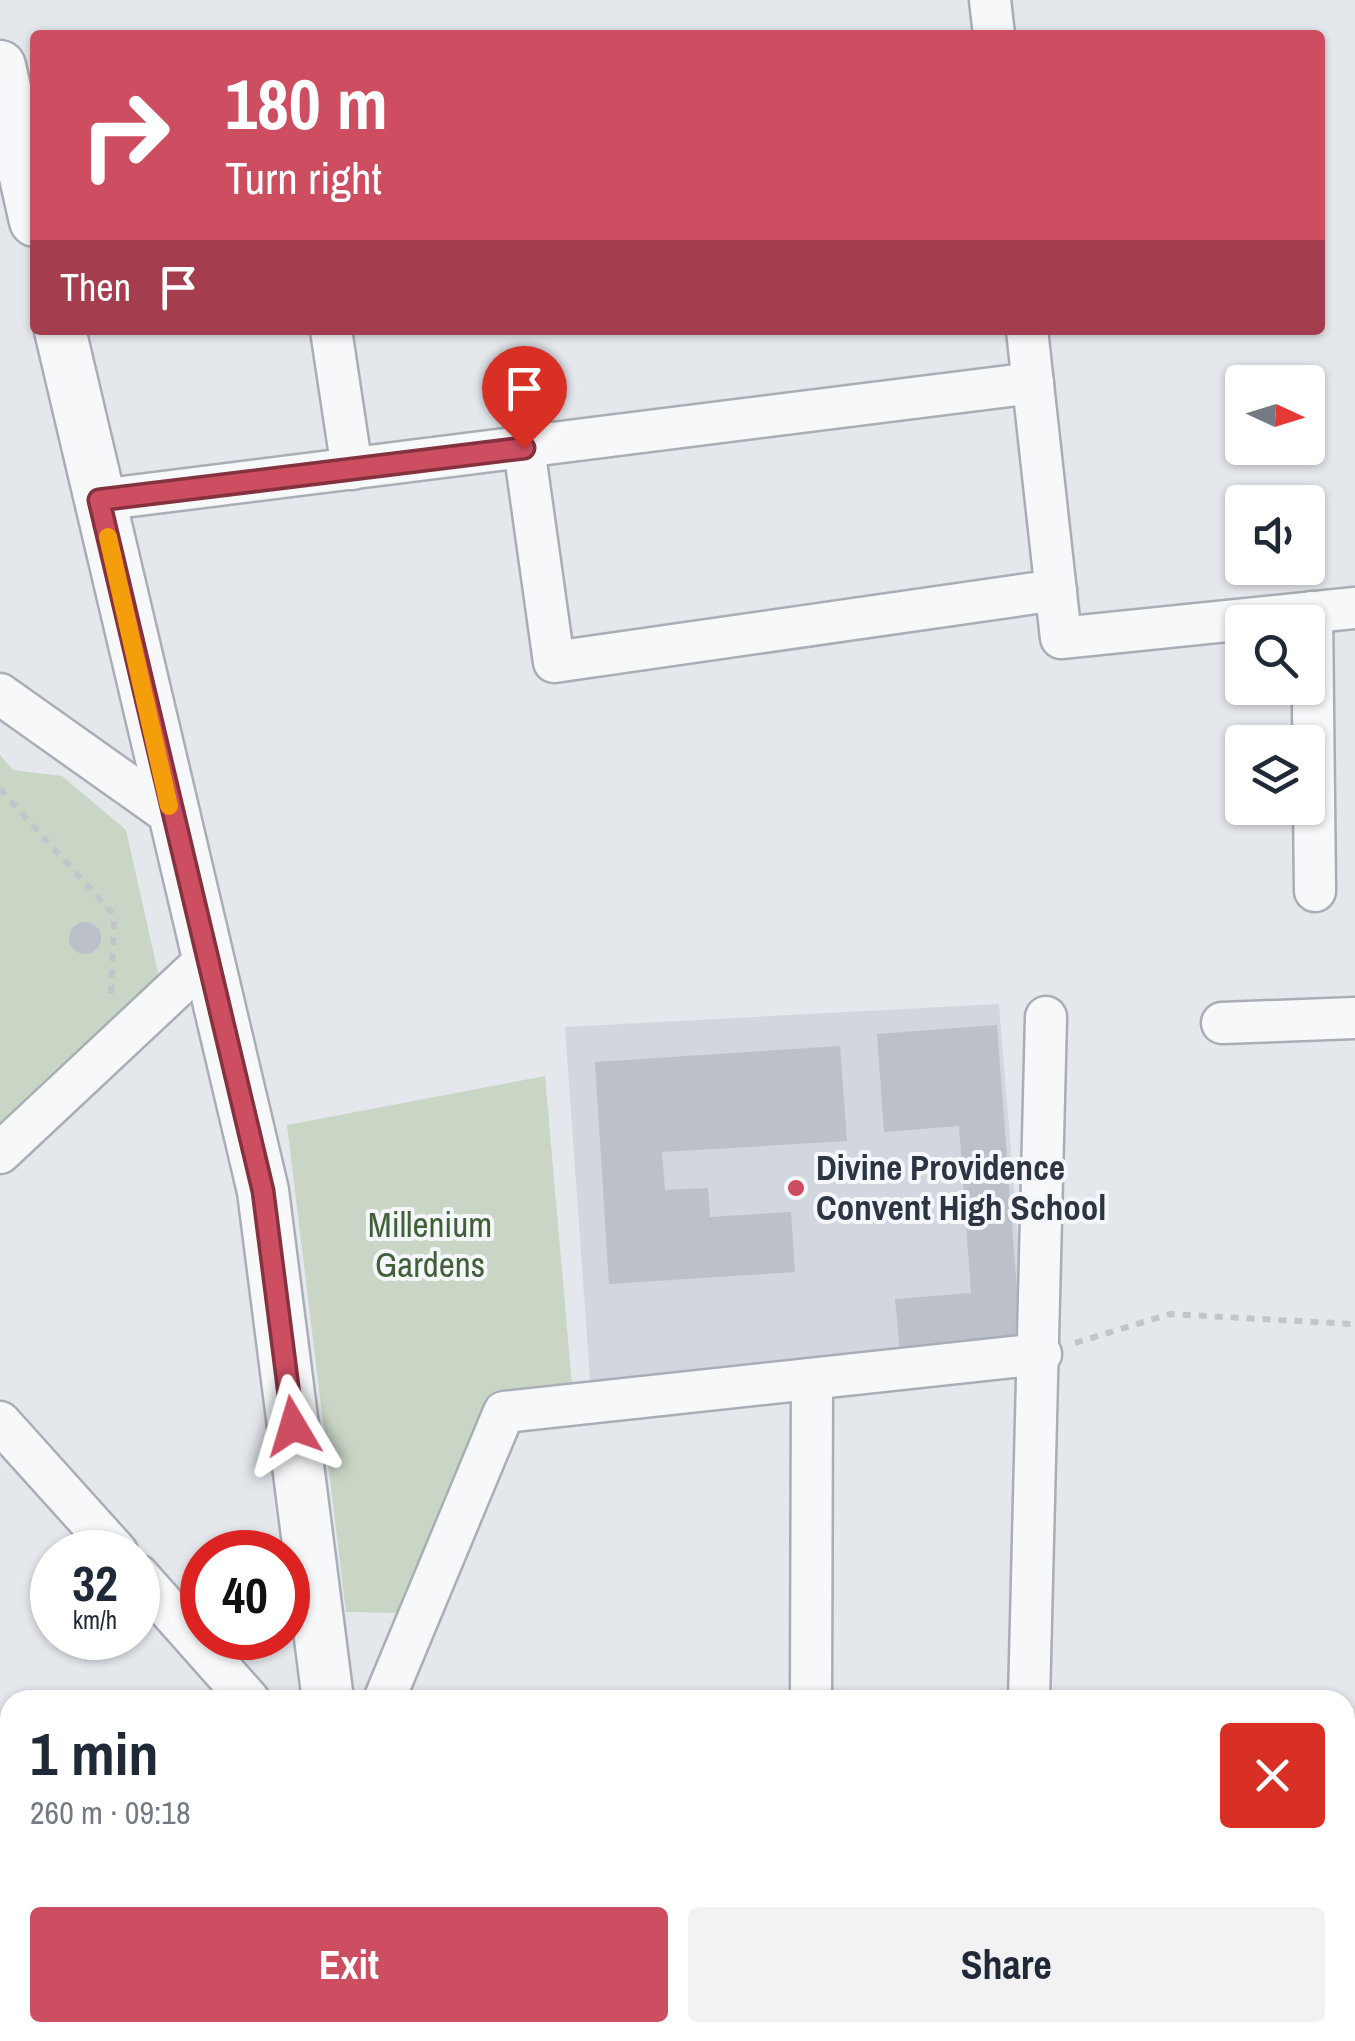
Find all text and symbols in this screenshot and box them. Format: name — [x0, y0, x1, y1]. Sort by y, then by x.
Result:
text: 180 m — [225, 57, 388, 151]
icon: right — [60, 70, 190, 200]
text: Turn right — [225, 147, 382, 208]
icon: arrive — [151, 260, 206, 315]
text: Then — [60, 262, 131, 313]
pin — [482, 346, 567, 449]
icon: arrive — [497, 361, 552, 416]
north arrow — [1225, 365, 1325, 465]
map controls — [1225, 365, 1325, 825]
button: sound — [1225, 485, 1325, 585]
button: search — [1225, 605, 1325, 705]
button: layers — [1225, 725, 1325, 825]
place label: Divine Providence Convent High School — [816, 1144, 1106, 1231]
marker: Divine Providence Convent High School — [785, 1177, 807, 1199]
park label: Millenium Gardens — [368, 1201, 492, 1288]
position arrow — [241, 1374, 345, 1478]
speed limit sign: 40 — [180, 1530, 310, 1660]
text: 32 — [72, 1549, 118, 1617]
text: km/h — [73, 1603, 117, 1637]
text: 1 min — [30, 1713, 159, 1794]
button: close — [1220, 1723, 1325, 1828]
text: 260 m · 09:18 — [30, 1791, 190, 1834]
button: Exit — [30, 1907, 668, 2022]
button: Share — [688, 1907, 1325, 2022]

